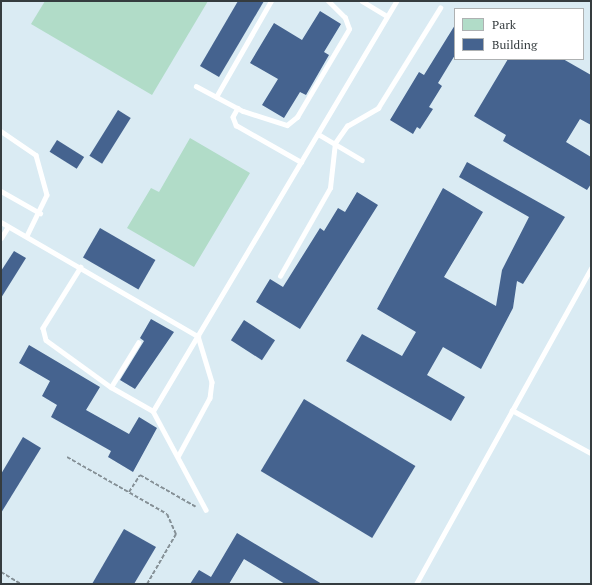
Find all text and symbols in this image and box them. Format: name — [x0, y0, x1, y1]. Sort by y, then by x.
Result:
legend — [454, 8, 584, 60]
text: Park — [492, 17, 516, 32]
text: Building — [492, 37, 537, 52]

